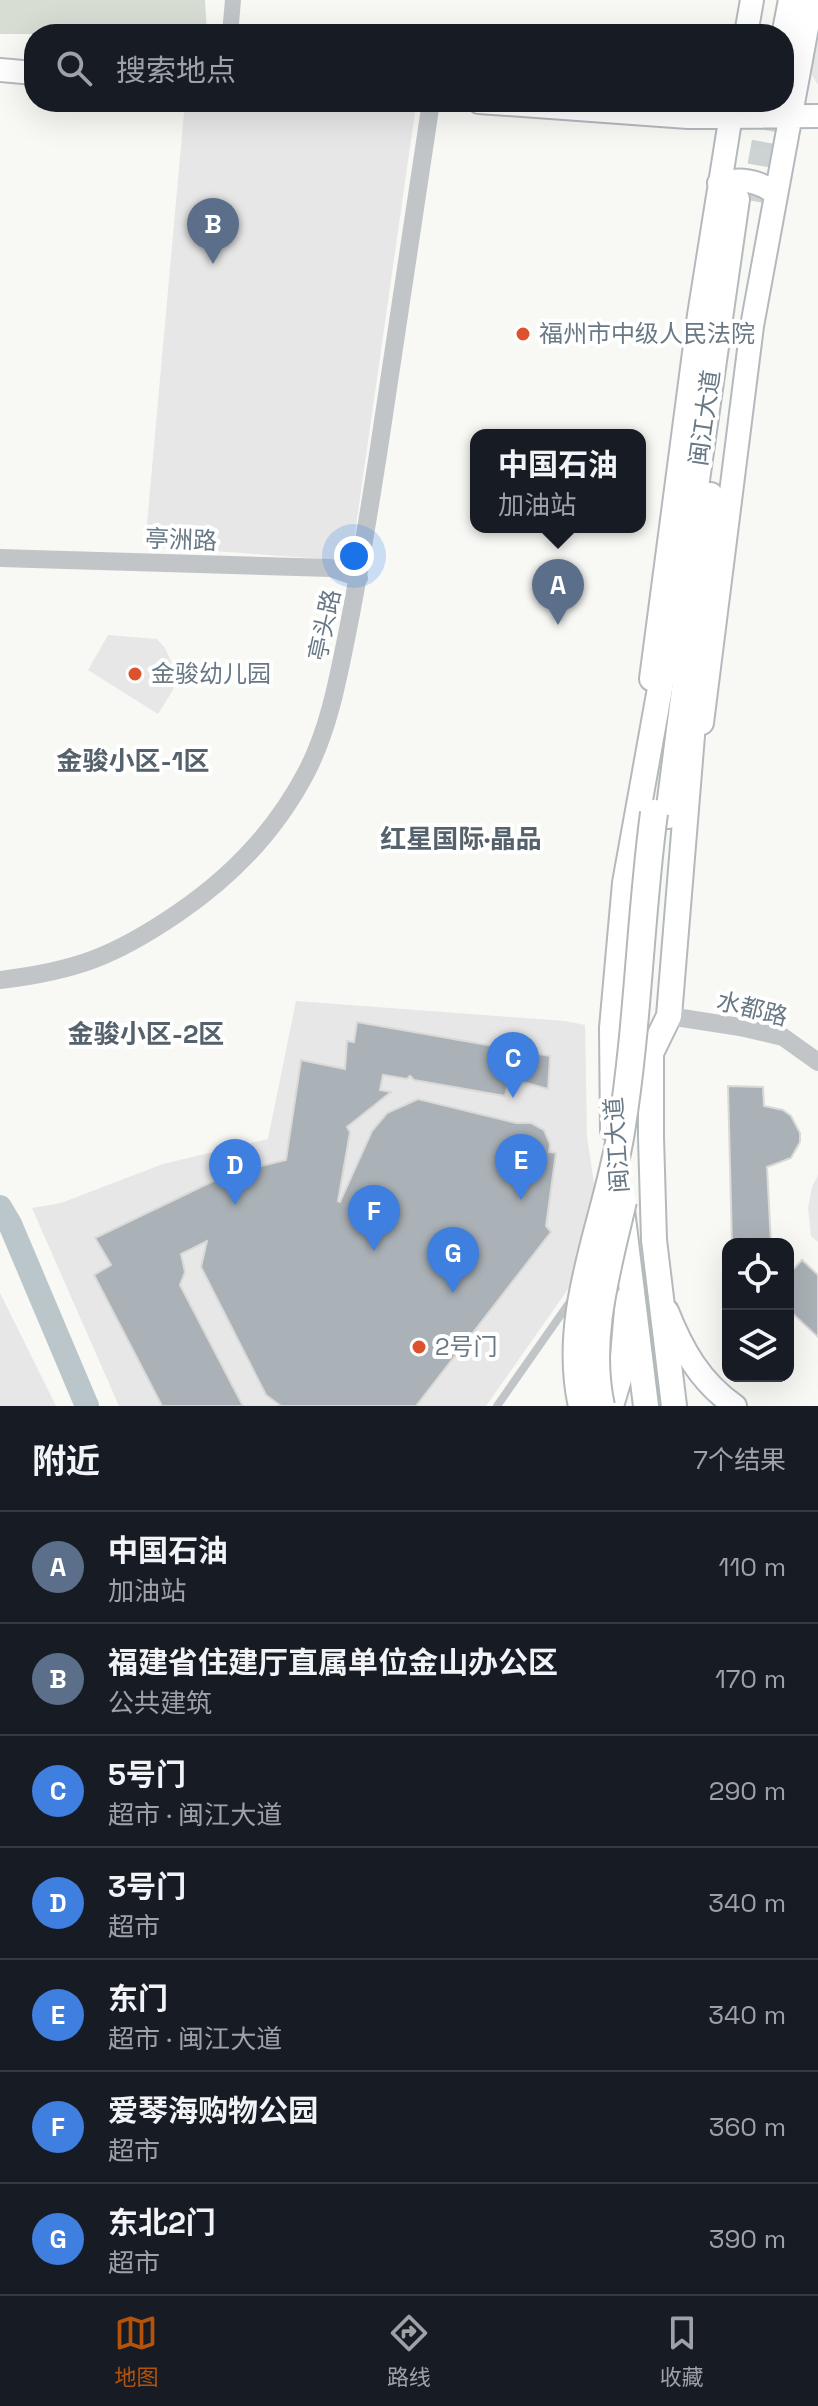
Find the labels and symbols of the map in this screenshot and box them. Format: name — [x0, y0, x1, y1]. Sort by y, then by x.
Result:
pin: B — [187, 198, 239, 264]
place label: 福州市中级人民法院 — [539, 318, 755, 349]
marker: 福州市中级人民法院 — [514, 325, 532, 343]
street label: 闽江大道 — [682, 368, 727, 468]
street label: 亭洲路 — [144, 523, 218, 556]
your location — [334, 536, 374, 576]
pin: A — [532, 559, 584, 625]
street label: 亭头路 — [302, 586, 347, 663]
place label: 金骏幼儿园 — [151, 658, 271, 689]
marker: 金骏幼儿园 — [126, 665, 144, 683]
district label: 金骏小区-1区 — [57, 744, 209, 778]
district label: 红星国际·晶品 — [380, 822, 542, 856]
street label: 水都路 — [713, 985, 791, 1032]
district label: 金骏小区-2区 — [68, 1017, 224, 1051]
pin: C — [487, 1032, 539, 1098]
street label: 闽江大道 — [598, 1096, 635, 1194]
pin: E — [495, 1134, 547, 1200]
pin: D — [209, 1139, 261, 1205]
pin: F — [348, 1185, 400, 1251]
pin: G — [427, 1227, 479, 1293]
place label: 2号门 — [435, 1331, 497, 1362]
marker: 2号门 — [410, 1338, 428, 1356]

